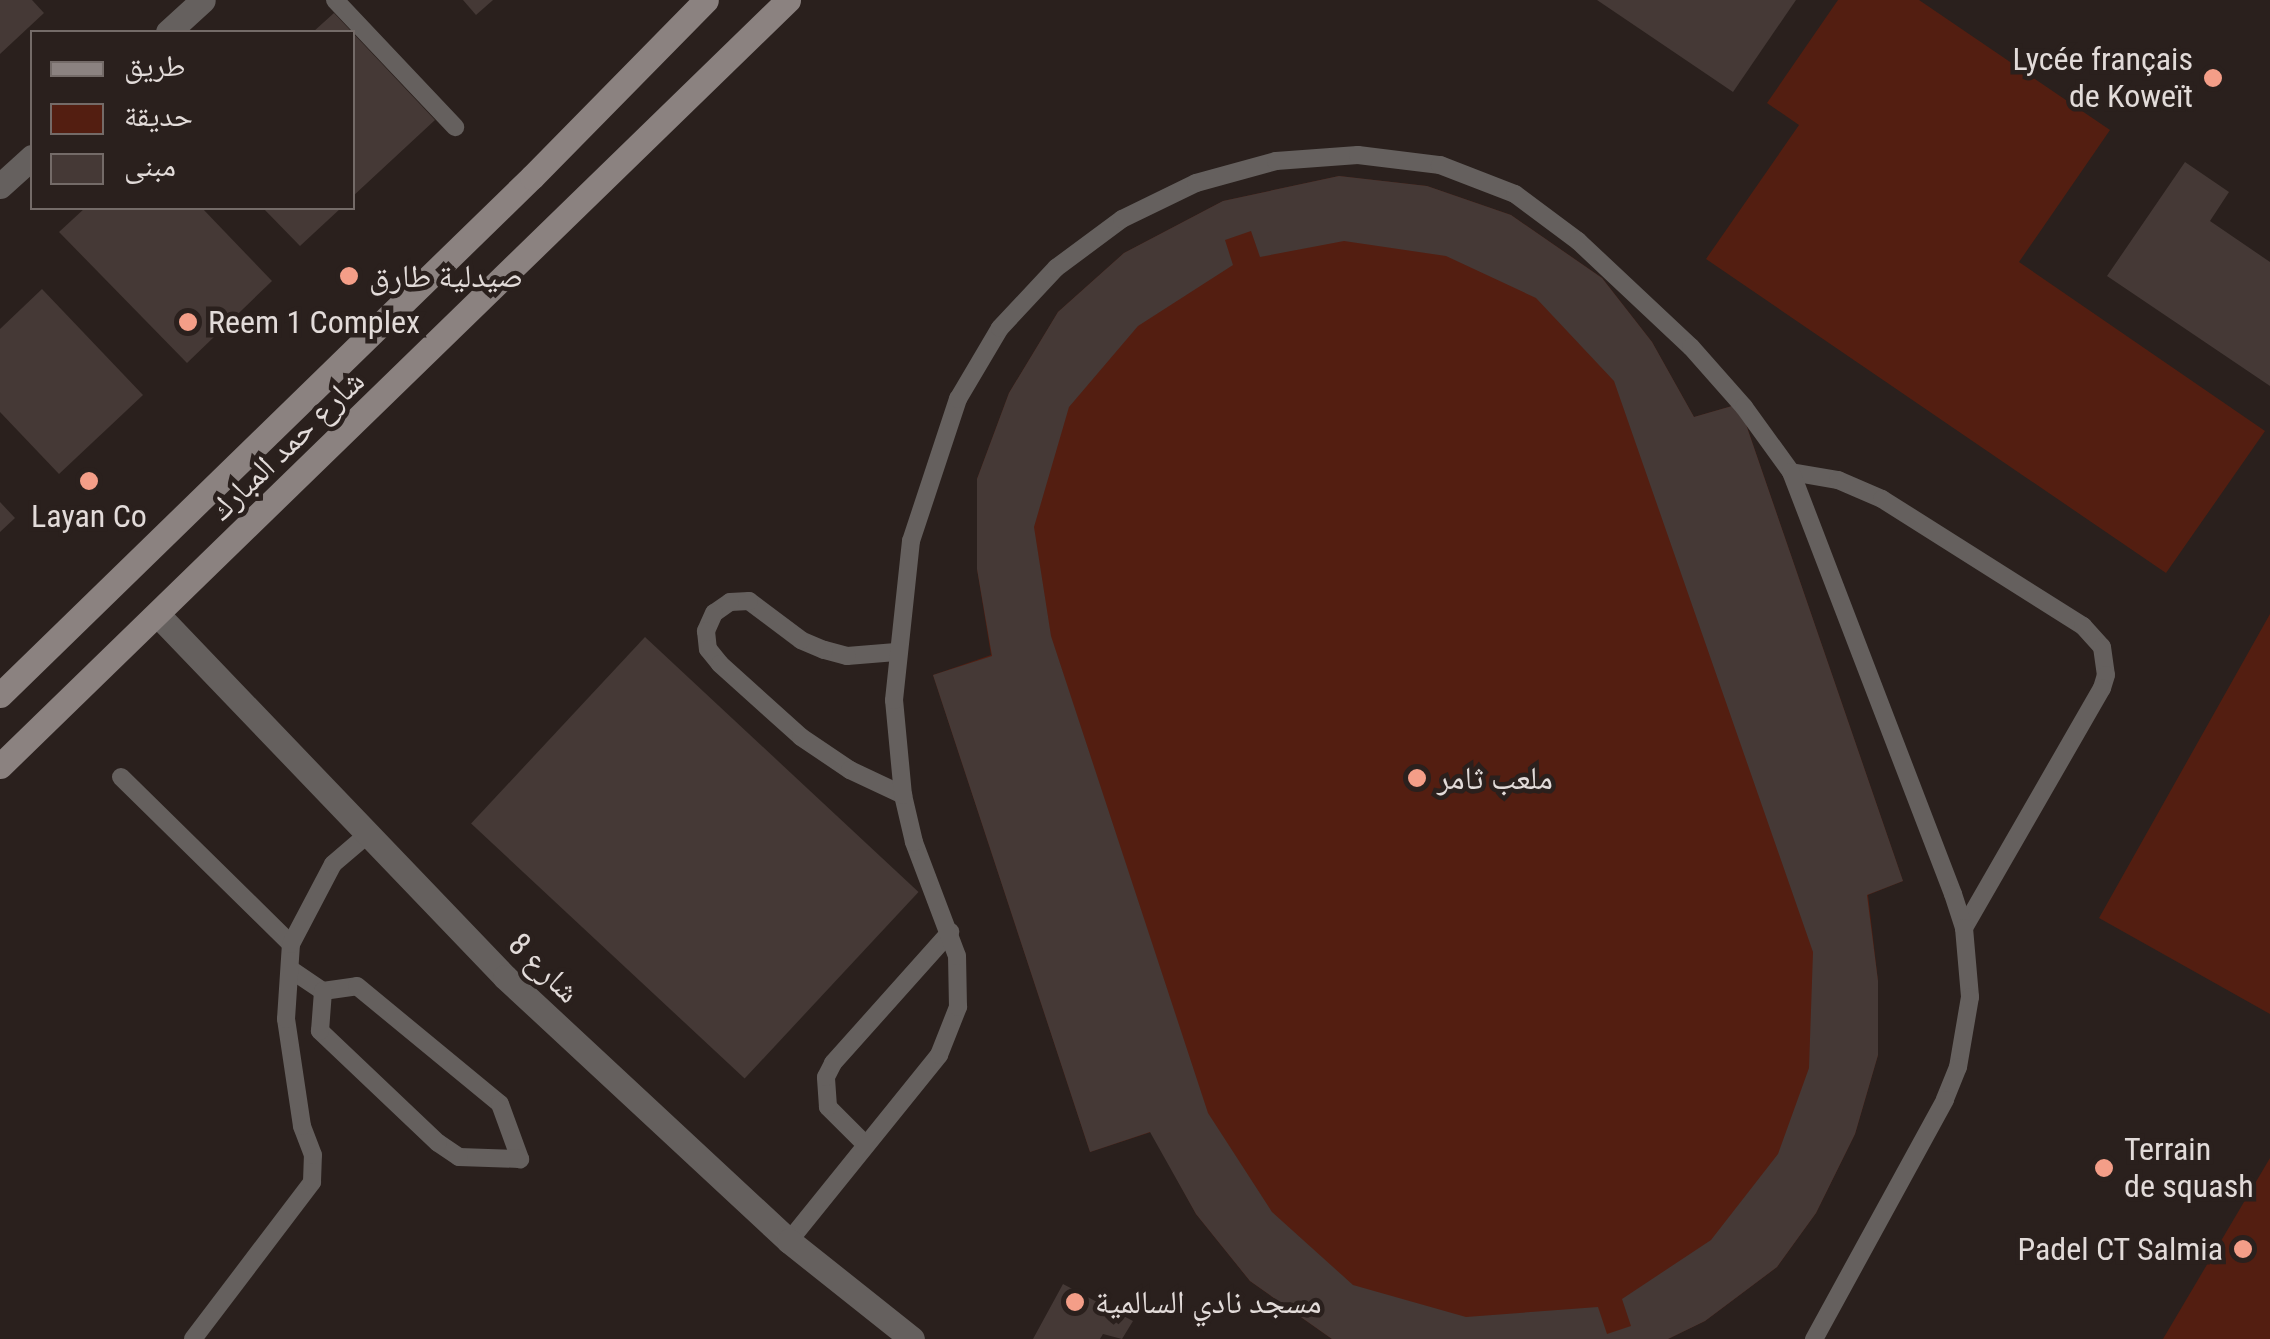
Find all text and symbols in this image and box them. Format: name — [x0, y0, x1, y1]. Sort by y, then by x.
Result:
legend — [30, 30, 355, 210]
place label: Lycée français de Koweït — [2012, 41, 2193, 116]
text: طريق — [124, 48, 185, 83]
marker: Lycée français de Koweït — [2202, 67, 2224, 89]
text: حديقة — [124, 98, 193, 133]
text: مبنى — [124, 148, 176, 183]
place label: صيدلية طارق — [369, 257, 523, 295]
marker: صيدلية طارق — [338, 265, 360, 287]
place label: Reem 1 Complex — [208, 303, 420, 341]
marker: Reem 1 Complex — [177, 311, 199, 333]
street label: شارع حمد المبارك — [202, 362, 372, 528]
marker: Layan Co — [78, 470, 100, 492]
place label: Layan Co — [31, 497, 147, 535]
place label: ملعب ثامر — [1437, 759, 1553, 797]
marker: ملعب ثامر — [1406, 767, 1428, 789]
street label: شارع 8 — [500, 925, 588, 1011]
place label: Terrain de squash — [2124, 1131, 2254, 1206]
marker: Terrain de squash — [2093, 1157, 2115, 1179]
place label: Padel CT Salmia — [2017, 1230, 2223, 1268]
marker: Padel CT Salmia — [2232, 1238, 2254, 1260]
place label: مسجد نادي السالمية — [1095, 1283, 1322, 1321]
marker: مسجد نادي السالمية — [1064, 1291, 1086, 1313]

